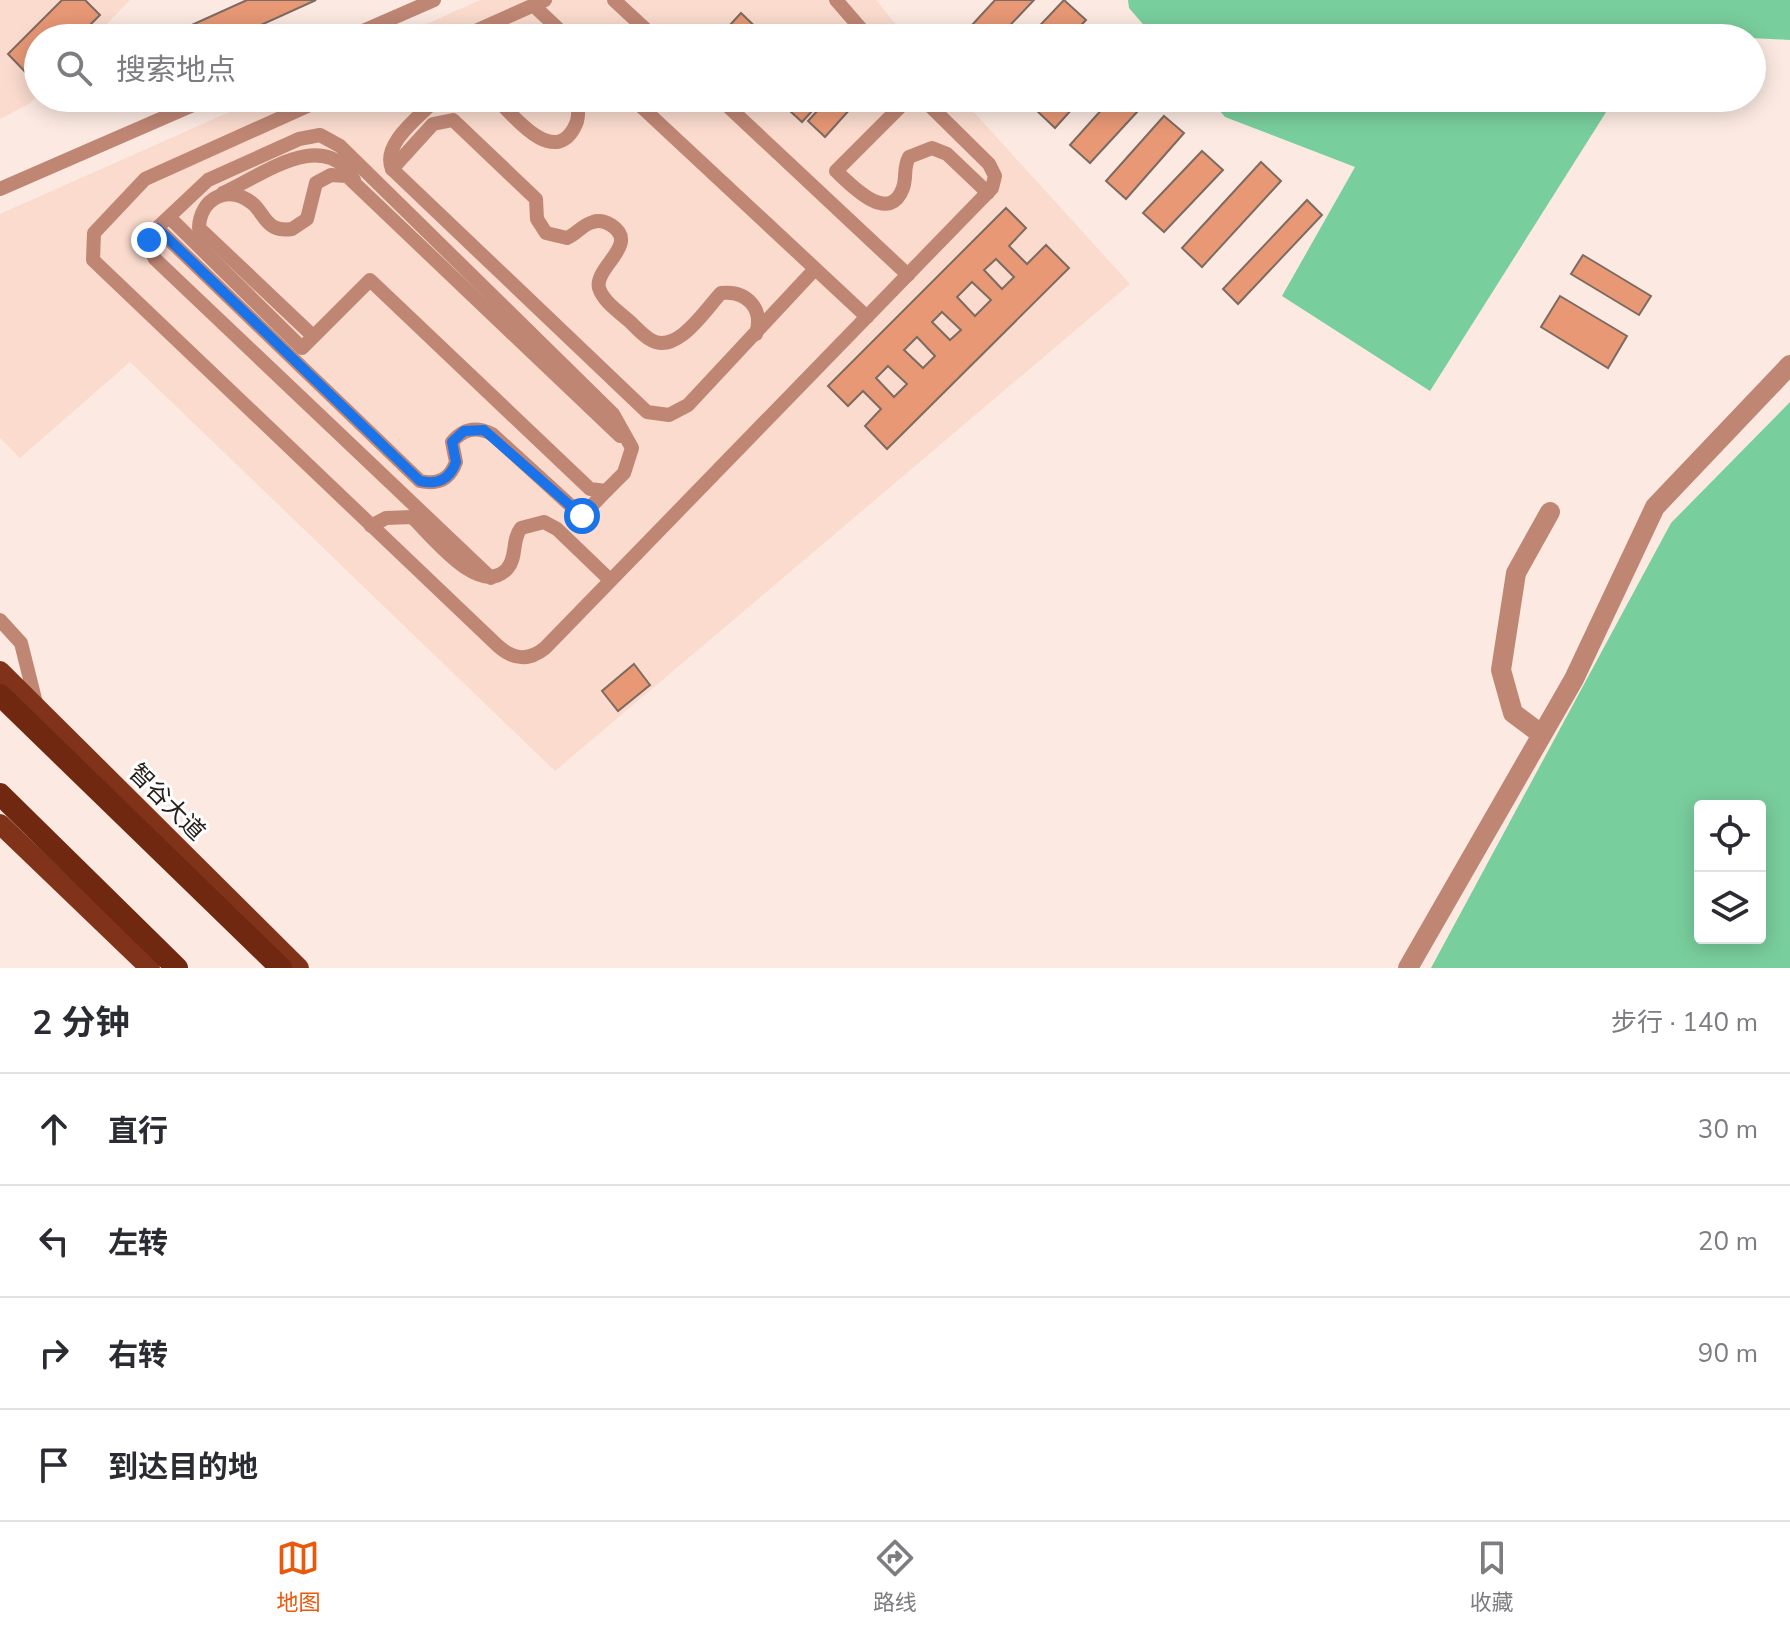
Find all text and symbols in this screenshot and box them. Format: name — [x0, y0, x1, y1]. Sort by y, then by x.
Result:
search box — [24, 24, 1766, 112]
icon: search — [52, 46, 96, 90]
text: 搜索地点 — [116, 50, 236, 91]
route end — [131, 222, 167, 258]
route start — [564, 498, 600, 534]
street label: 智谷大道 — [122, 757, 212, 847]
map controls — [1694, 800, 1766, 944]
button: locate — [1694, 800, 1766, 872]
button: layers — [1694, 872, 1766, 944]
text: 2 分钟 — [32, 1000, 130, 1046]
text: 步行 · 140 m — [1611, 1005, 1758, 1040]
icon: ahead — [32, 1107, 76, 1151]
text: 直行 — [108, 1111, 168, 1152]
text: 30 m — [1698, 1112, 1758, 1147]
icon: left — [32, 1219, 76, 1263]
text: 左转 — [108, 1223, 168, 1264]
text: 20 m — [1698, 1224, 1758, 1259]
icon: right — [32, 1331, 76, 1375]
text: 右转 — [108, 1335, 168, 1376]
text: 90 m — [1698, 1336, 1758, 1371]
icon: arrive — [32, 1443, 76, 1487]
text: 到达目的地 — [108, 1447, 258, 1488]
tab: 地图 — [276, 1536, 320, 1618]
tab: 路线 — [873, 1536, 917, 1618]
tab: 收藏 — [1470, 1536, 1514, 1618]

